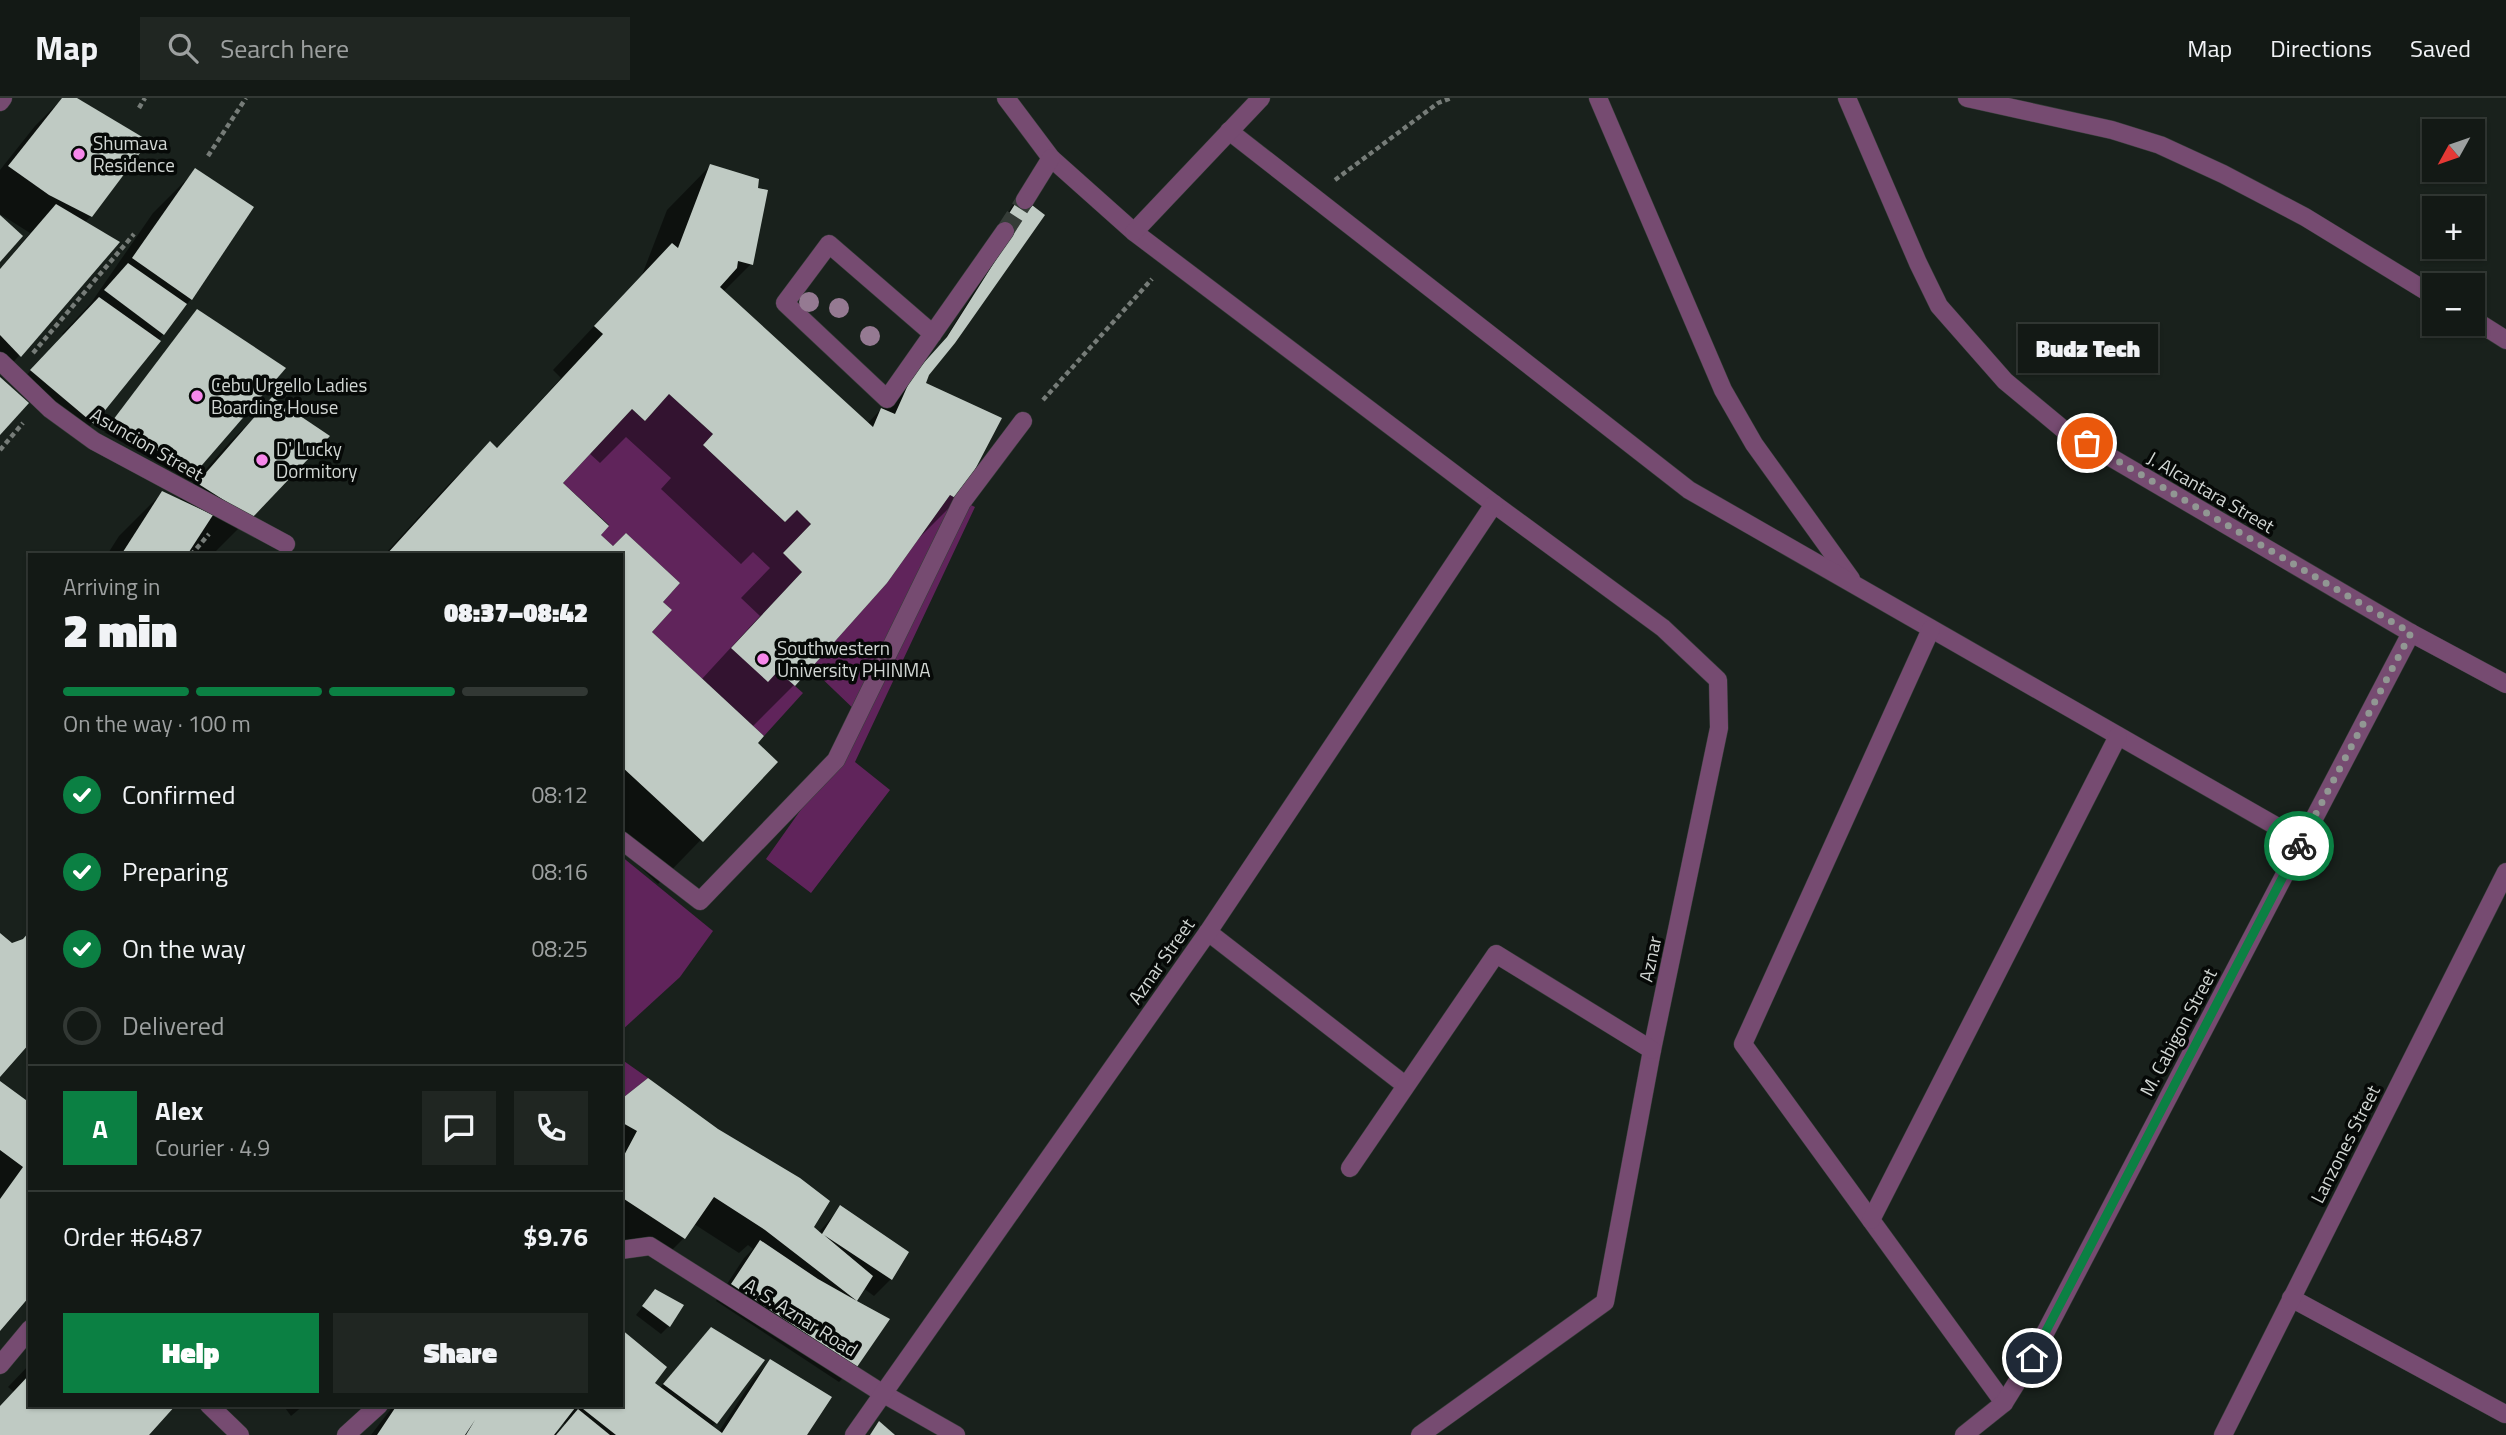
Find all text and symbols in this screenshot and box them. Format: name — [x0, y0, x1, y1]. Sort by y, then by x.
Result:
search box — [140, 17, 630, 80]
text: Map — [35, 23, 98, 73]
icon: search — [164, 29, 202, 67]
text: Search here — [220, 29, 349, 68]
text: Map — [2187, 30, 2232, 66]
text: Directions — [2270, 30, 2372, 66]
text: Saved — [2410, 30, 2471, 66]
north arrow — [2422, 119, 2485, 182]
map controls — [2422, 119, 2485, 336]
place label: Shumava Residence — [93, 128, 175, 179]
marker: Shumava Residence — [71, 146, 87, 162]
button: + — [2422, 196, 2485, 259]
button: − — [2422, 273, 2485, 336]
callout: Budz Tech — [2017, 324, 2157, 373]
text: Budz Tech — [2036, 331, 2140, 366]
place label: Cebu Urgello Ladies Boarding House — [211, 370, 367, 421]
marker: Cebu Urgello Ladies Boarding House — [189, 388, 205, 404]
street label: Asuncion Street — [85, 399, 209, 488]
pin — [2057, 413, 2117, 473]
icon: bag — [2068, 424, 2106, 462]
place label: D' Lucky Dormitory — [276, 434, 357, 485]
street label: J. Alcantara Street — [2142, 443, 2281, 540]
marker: D' Lucky Dormitory — [254, 452, 270, 468]
text: Arriving in — [63, 569, 160, 604]
text: 08:37–08:42 — [444, 593, 588, 632]
text: 2 min — [63, 595, 177, 665]
place label: Southwestern University PHINMA — [777, 633, 931, 684]
marker: Southwestern University PHINMA — [755, 651, 771, 667]
text: On the way · 100 m — [63, 706, 251, 741]
text: Confirmed — [122, 775, 236, 814]
icon: check — [63, 776, 101, 814]
text: 08:12 — [531, 777, 588, 812]
courier — [2264, 811, 2334, 881]
icon: bike — [2280, 827, 2318, 865]
text: Preparing — [122, 852, 228, 891]
icon: check — [63, 853, 101, 891]
text: 08:16 — [531, 854, 588, 889]
street label: Aznar Street — [1120, 911, 1201, 1010]
text: On the way — [122, 929, 246, 968]
icon: check — [63, 930, 101, 968]
text: 08:25 — [531, 931, 588, 966]
street label: Aznar — [1631, 933, 1669, 985]
street label: M. Cabigon Street — [2132, 962, 2224, 1101]
text: Delivered — [122, 1006, 225, 1045]
street label: Lanzones Street — [2302, 1079, 2387, 1208]
text: Alex — [155, 1091, 203, 1130]
button: chat — [422, 1091, 496, 1165]
button: phone — [514, 1091, 588, 1165]
text: A — [92, 1109, 108, 1148]
text: Courier · 4.9 — [155, 1130, 270, 1165]
text: Order #6487 — [63, 1217, 203, 1256]
text: $9.76 — [523, 1217, 588, 1256]
street label: A. S. Aznar Road — [739, 1270, 864, 1363]
button: Help — [63, 1313, 319, 1393]
button: Share — [333, 1313, 588, 1393]
pin — [2002, 1328, 2062, 1388]
icon: home — [2013, 1339, 2051, 1377]

